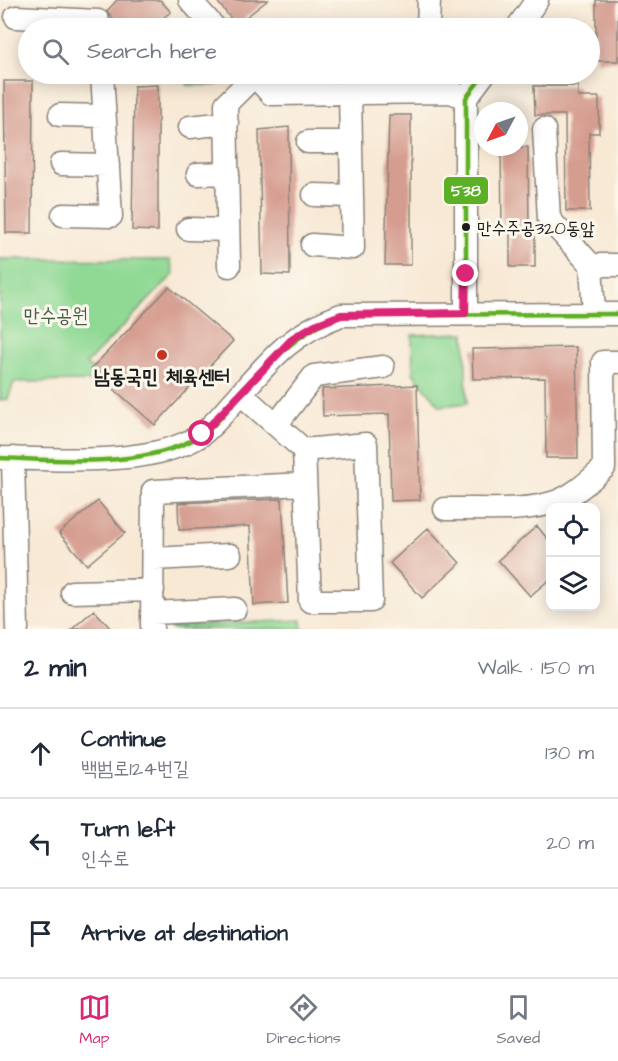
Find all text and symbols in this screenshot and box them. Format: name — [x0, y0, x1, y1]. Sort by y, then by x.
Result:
search box — [18, 18, 600, 84]
icon: search — [39, 35, 72, 68]
text: Search here — [87, 36, 217, 67]
north arrow — [474, 102, 528, 156]
line badge: 538 — [443, 176, 489, 205]
text: 538 — [451, 180, 482, 202]
place label: 만수주공320동앞 — [477, 216, 595, 241]
marker: 만수주공320동앞 — [460, 221, 472, 233]
route end — [452, 260, 478, 286]
park label: 만수공원 — [24, 302, 88, 330]
marker: 남동국민 체육센터 — [155, 348, 169, 362]
place label: 남동국민 체육센터 — [94, 363, 230, 391]
route start — [188, 420, 214, 446]
map controls — [546, 503, 600, 611]
button: locate — [546, 503, 600, 557]
button: layers — [546, 557, 600, 611]
text: 2 min — [24, 650, 86, 686]
text: Walk · 150 m — [478, 654, 594, 682]
text: Continue — [81, 724, 166, 755]
icon: ahead — [24, 737, 57, 770]
text: 130 m — [545, 739, 594, 767]
text: 백범로124번길 — [81, 755, 189, 783]
text: Turn left — [81, 814, 175, 845]
icon: left — [24, 827, 57, 860]
text: 20 m — [546, 829, 594, 857]
text: 인수로 — [81, 845, 129, 873]
icon: arrive — [24, 917, 57, 950]
text: Arrive at destination — [81, 918, 288, 949]
tab: Map — [78, 991, 111, 1049]
tab: Directions — [267, 991, 341, 1049]
tab: Saved — [497, 991, 540, 1049]

